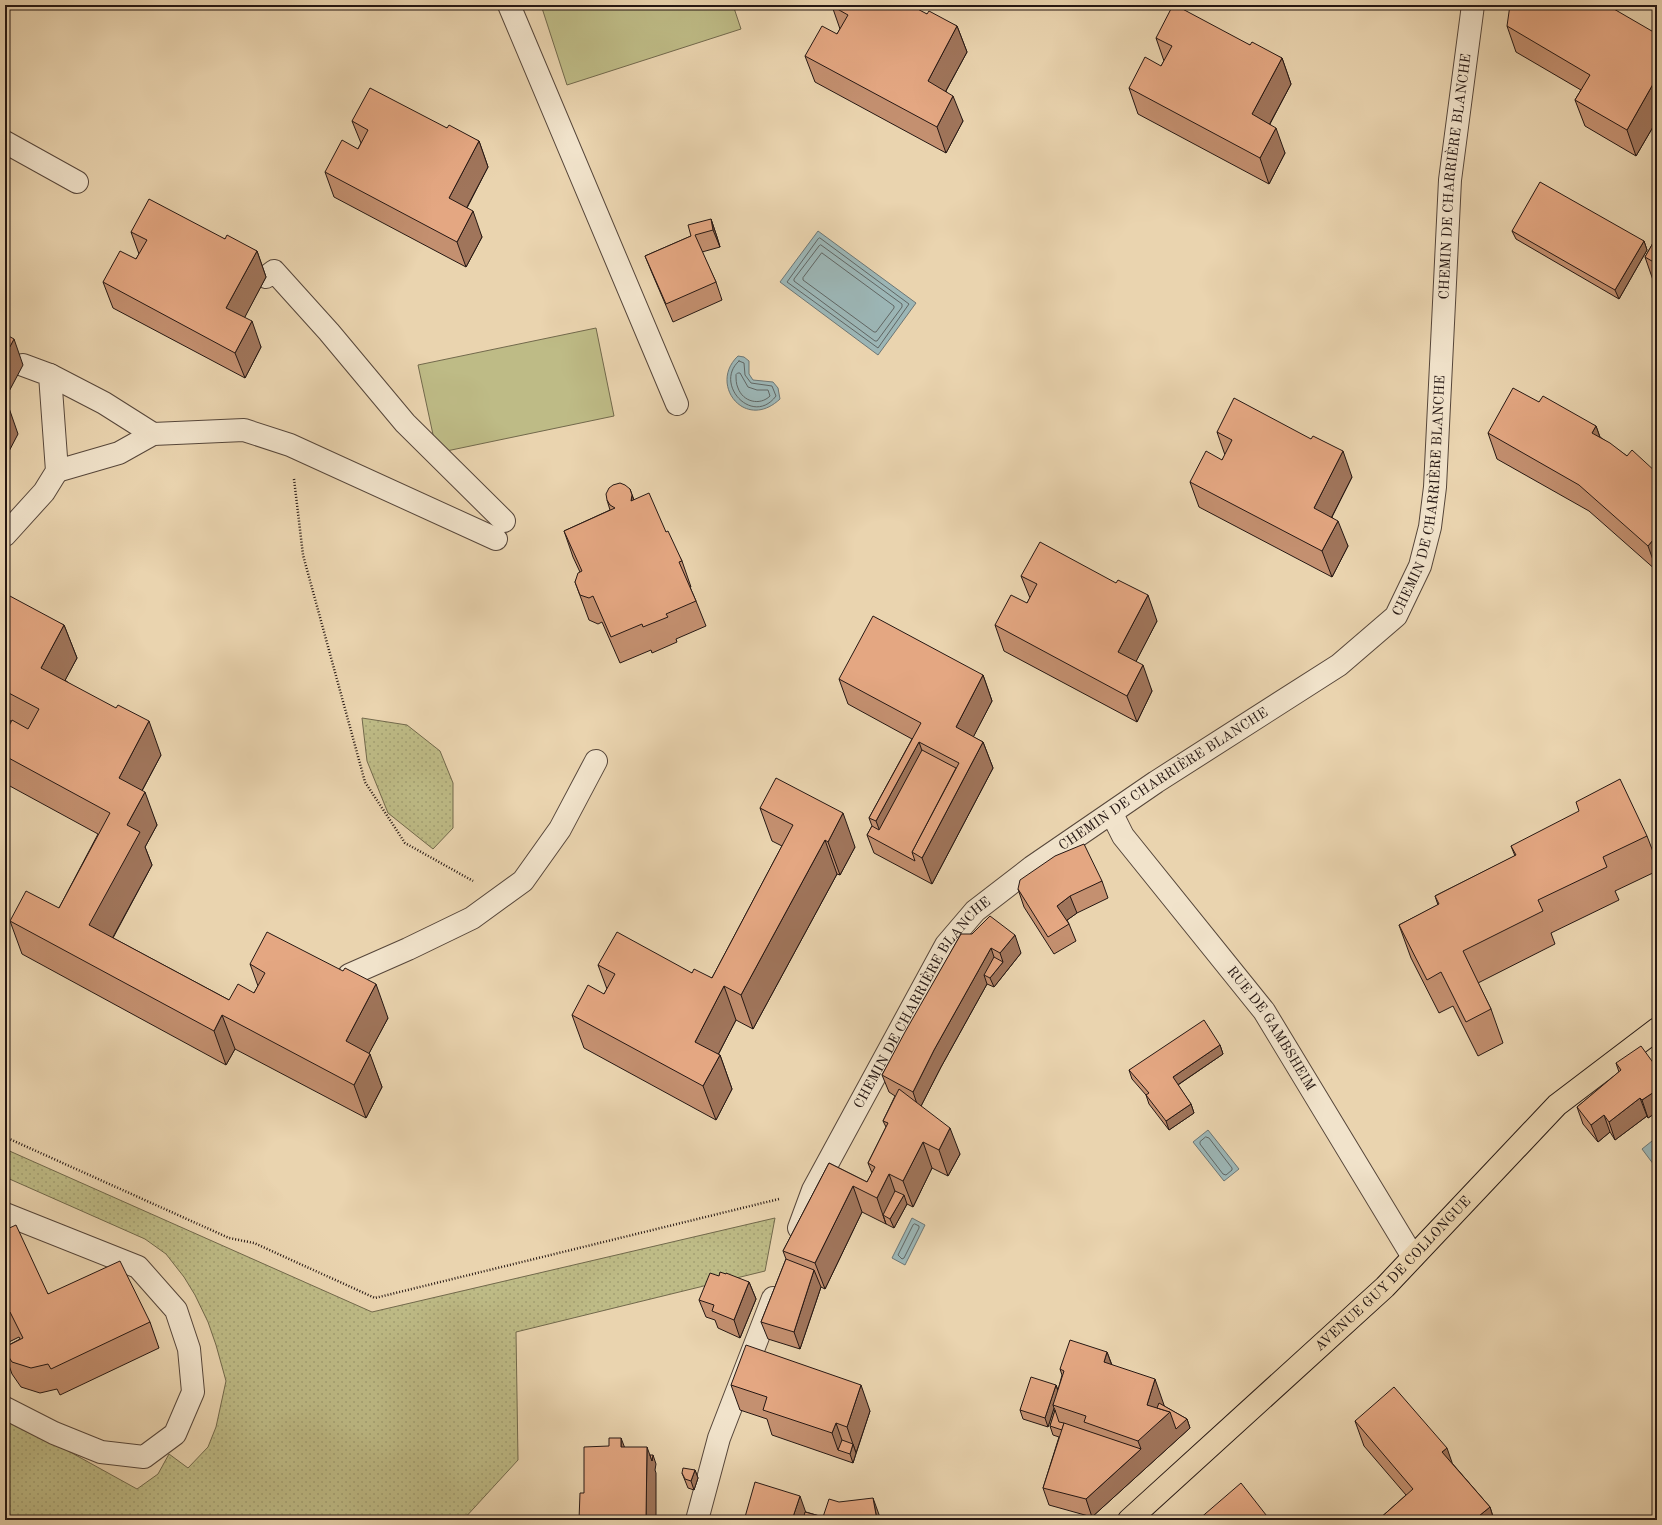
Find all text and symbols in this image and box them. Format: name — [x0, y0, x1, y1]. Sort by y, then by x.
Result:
street label: CHEMIN DE CHARRIÈRE BLANCHE — [1437, 53, 1474, 300]
street label: CHEMIN DE CHARRIÈRE BLANCHE — [1390, 375, 1447, 618]
street label: CHEMIN DE CHARRIÈRE BLANCHE — [1056, 705, 1270, 853]
street label: CHEMIN DE CHARRIÈRE BLANCHE — [852, 895, 993, 1111]
street label: RUE DE GAMBSHEIM — [1224, 964, 1318, 1094]
street label: AVENUE GUY DE COLLONGUE — [1312, 1194, 1473, 1354]

